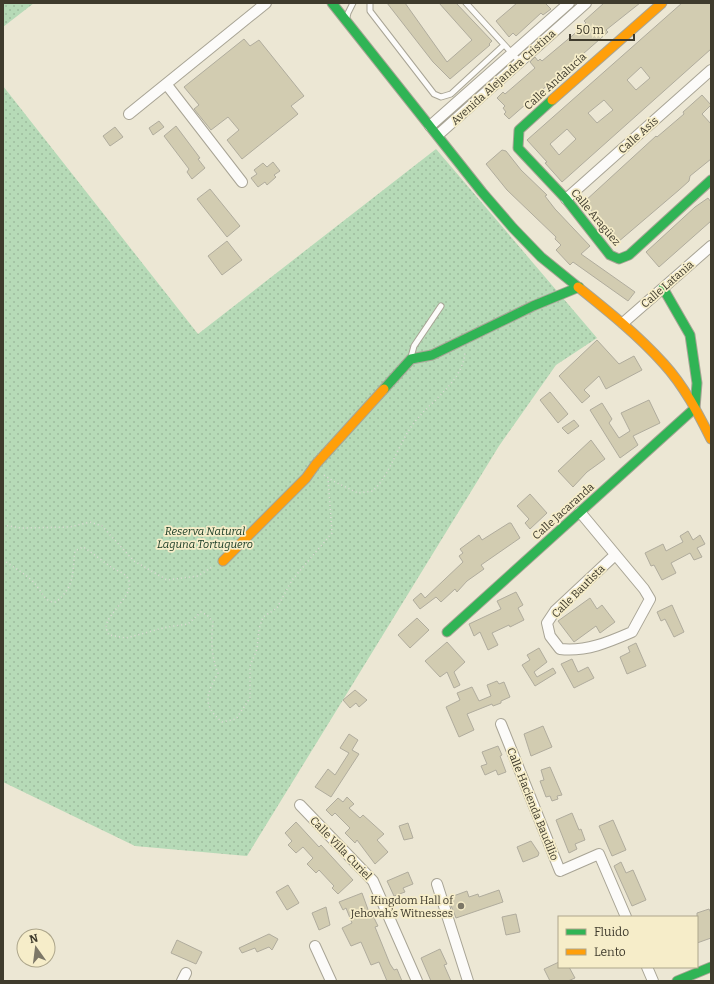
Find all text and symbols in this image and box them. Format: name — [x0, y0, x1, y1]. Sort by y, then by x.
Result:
scale bar — [570, 16, 634, 42]
text: 50 m — [576, 23, 605, 37]
street label: Avenida Alejandra Cristina — [449, 27, 558, 128]
street label: Calle Andalucía — [522, 50, 589, 113]
street label: Calle Asís — [616, 114, 661, 157]
street label: Calle Aragüez — [568, 186, 623, 248]
street label: Calle Latania — [638, 258, 696, 311]
street label: Calle Jacaranda — [530, 480, 597, 542]
park label: Reserva Natural Laguna Tortuguero — [157, 525, 253, 551]
street label: Calle Bautista — [549, 562, 608, 621]
street label: Calle Hacienda Baudilio — [504, 746, 561, 863]
street label: Calle Villa Curiel — [307, 814, 374, 883]
place label: Kingdom Hall of Jehovah’s Witnesses — [350, 894, 454, 920]
marker: Kingdom Hall of Jehovah’s Witnesses — [456, 901, 466, 911]
legend — [558, 916, 698, 968]
text: Fluido — [594, 925, 629, 939]
north arrow — [16, 928, 56, 968]
text: N — [28, 931, 40, 946]
text: Lento — [594, 945, 626, 959]

